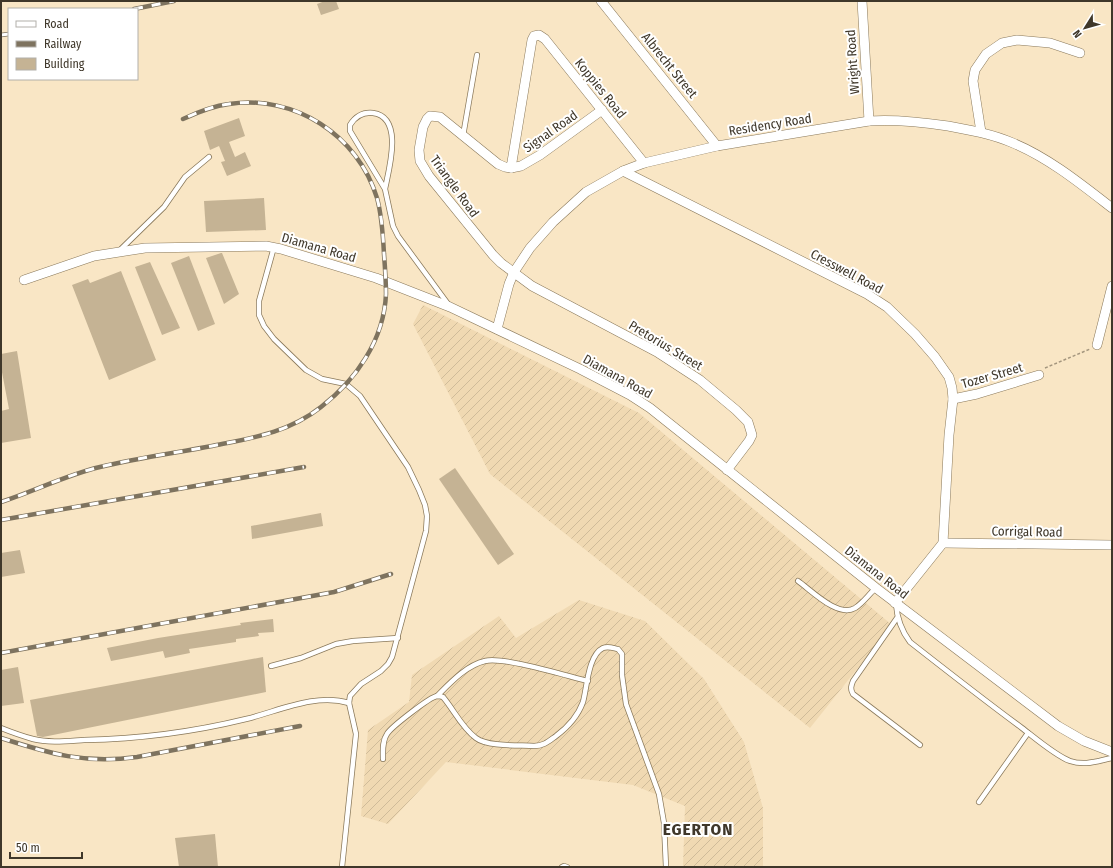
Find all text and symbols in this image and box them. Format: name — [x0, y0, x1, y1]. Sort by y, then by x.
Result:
legend — [8, 8, 138, 80]
north arrow — [1065, 8, 1105, 48]
text: Road — [44, 17, 69, 31]
text: N — [1070, 27, 1085, 40]
street label: Wright Road — [843, 29, 862, 95]
street label: Albrecht Street — [639, 30, 701, 101]
text: Railway — [44, 37, 82, 51]
street label: Koppies Road — [572, 55, 629, 121]
text: Building — [44, 57, 85, 71]
street label: Signal Road — [520, 107, 580, 155]
street label: Residency Road — [728, 111, 813, 138]
street label: Triangle Road — [427, 153, 482, 220]
street label: Diamana Road — [280, 230, 358, 265]
street label: Cresswell Road — [808, 246, 885, 297]
street label: Pretorius Street — [626, 318, 706, 374]
street label: Diamana Road — [581, 351, 655, 402]
street label: Tozer Street — [960, 359, 1025, 391]
street label: Corrigal Road — [991, 523, 1063, 540]
street label: Diamana Road — [842, 543, 912, 602]
district label: EGERTON — [663, 819, 733, 840]
scale bar — [10, 834, 82, 860]
text: 50 m — [16, 841, 40, 855]

